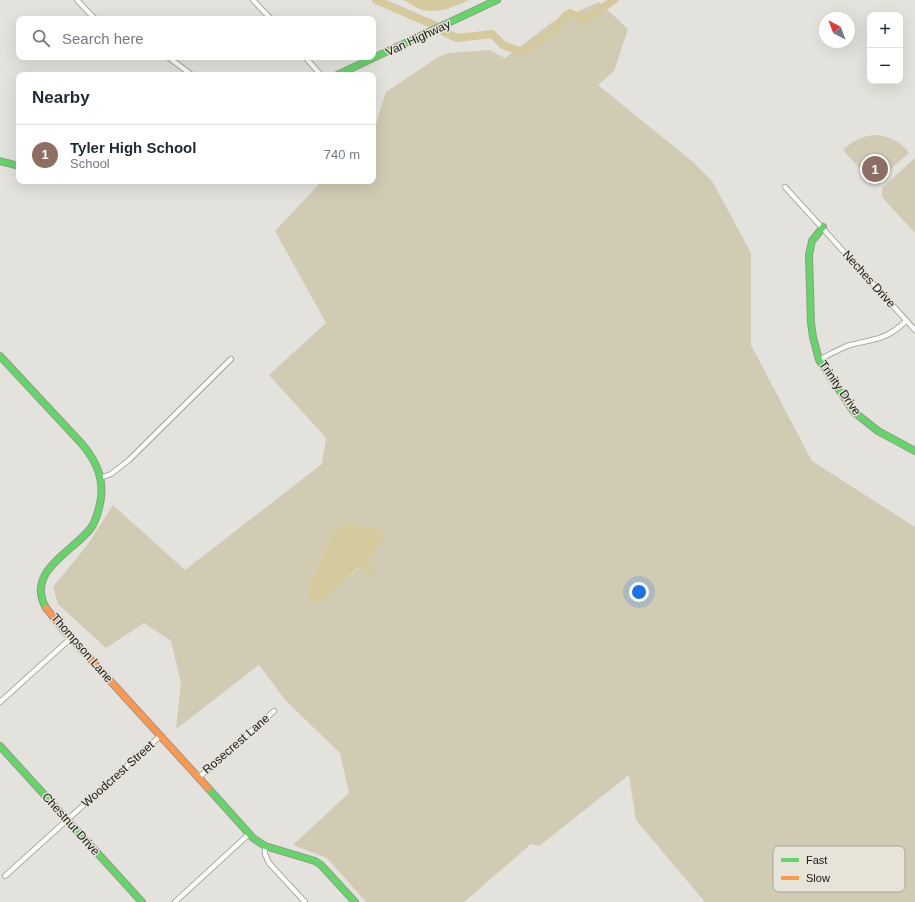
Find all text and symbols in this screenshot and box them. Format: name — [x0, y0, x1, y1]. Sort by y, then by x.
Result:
north arrow — [819, 12, 855, 48]
map controls — [867, 12, 903, 84]
button: + — [867, 12, 903, 48]
search box — [16, 16, 376, 60]
street label: Van Highway — [383, 17, 453, 59]
icon: search — [30, 27, 52, 49]
text: Search here — [62, 30, 144, 47]
button: − — [867, 48, 903, 84]
text: Nearby — [32, 88, 90, 107]
text: Tyler High School — [70, 139, 196, 156]
text: 1 — [41, 147, 49, 162]
text: 740 m — [324, 147, 360, 162]
pin: 1 — [862, 154, 888, 184]
text: School — [70, 156, 110, 171]
street label: Neches Drive — [840, 248, 899, 311]
street label: Trinity Drive — [816, 358, 864, 418]
your location — [629, 582, 649, 602]
street label: Thompson Lane — [48, 611, 116, 686]
street label: Rosecrest Lane — [200, 711, 273, 777]
street label: Woodcrest Street — [79, 737, 158, 810]
street label: Chestnut Drive — [39, 790, 103, 858]
legend — [773, 846, 905, 892]
text: Fast — [806, 854, 827, 866]
text: Slow — [806, 872, 830, 884]

